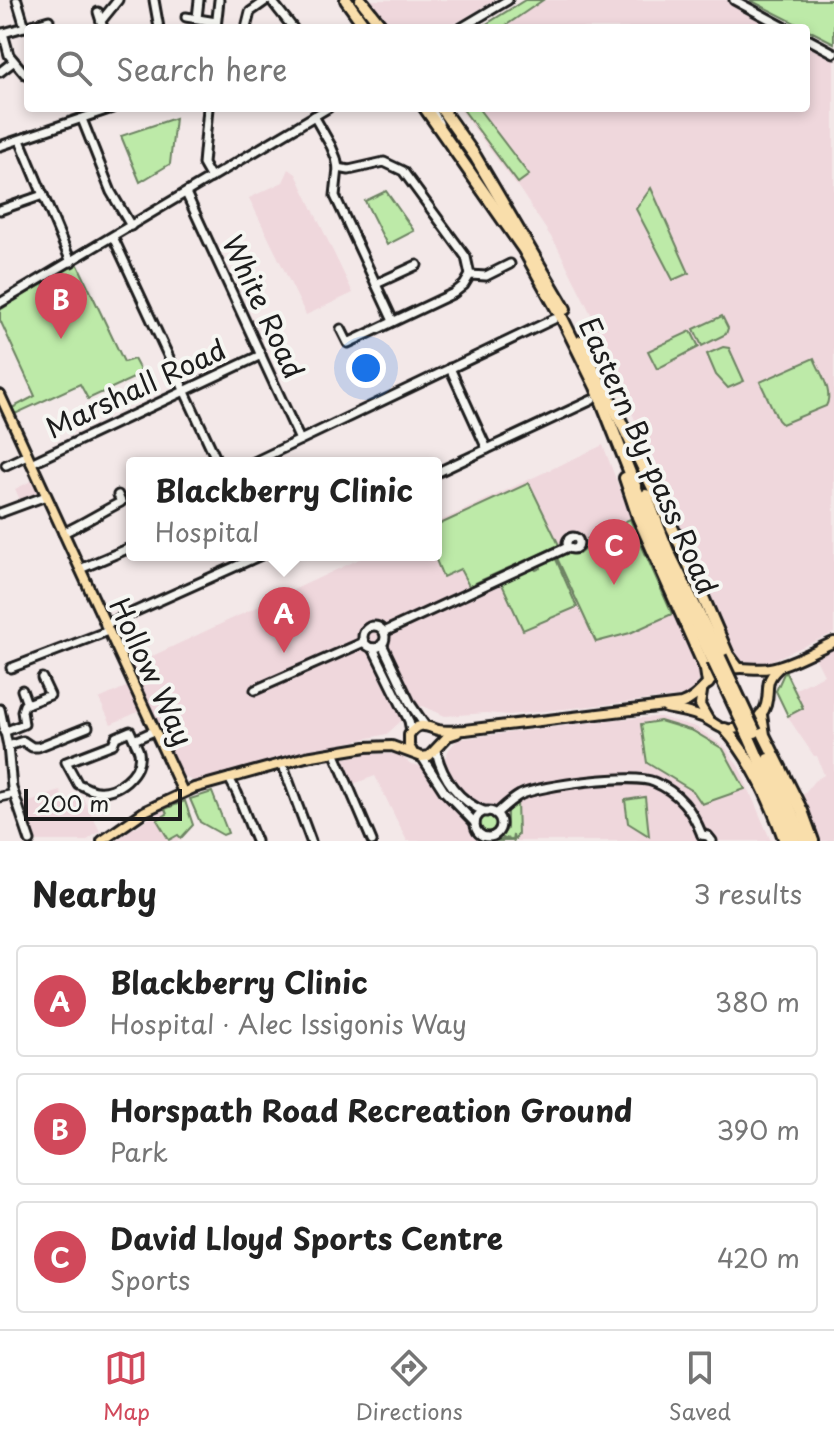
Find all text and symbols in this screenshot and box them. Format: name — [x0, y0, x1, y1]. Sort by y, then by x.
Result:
search box — [24, 24, 810, 112]
icon: search — [52, 46, 96, 90]
text: Search here — [116, 46, 288, 91]
street label: White Road — [212, 227, 316, 385]
pin: B — [35, 273, 87, 339]
street label: Eastern By-pass Road — [569, 310, 730, 601]
street label: Marshall Road — [38, 327, 233, 448]
your location — [346, 348, 386, 388]
popup — [126, 457, 442, 561]
text: Blackberry Clinic — [155, 467, 413, 512]
text: Hospital — [155, 512, 259, 551]
pin: C — [588, 519, 640, 585]
pin: A — [258, 587, 310, 653]
street label: Hollow Way — [99, 590, 206, 753]
scale bar — [24, 785, 182, 821]
text: 200 m — [36, 786, 109, 819]
text: Nearby — [32, 867, 157, 919]
text: 3 results — [694, 874, 802, 913]
text: Blackberry Clinic — [110, 959, 368, 1004]
text: A — [50, 982, 70, 1021]
text: 380 m — [715, 982, 800, 1021]
text: Hospital · Alec Issigonis Way — [110, 1004, 467, 1043]
text: Horspath Road Recreation Ground — [110, 1087, 632, 1132]
text: B — [51, 1110, 69, 1149]
text: 390 m — [716, 1110, 800, 1149]
text: Park — [110, 1132, 168, 1171]
text: David Lloyd Sports Centre — [110, 1215, 503, 1260]
text: C — [50, 1238, 70, 1277]
text: 420 m — [717, 1238, 800, 1277]
text: Sports — [110, 1260, 190, 1299]
tab: Map — [103, 1346, 150, 1427]
tab: Directions — [356, 1346, 463, 1427]
tab: Saved — [669, 1346, 731, 1427]

